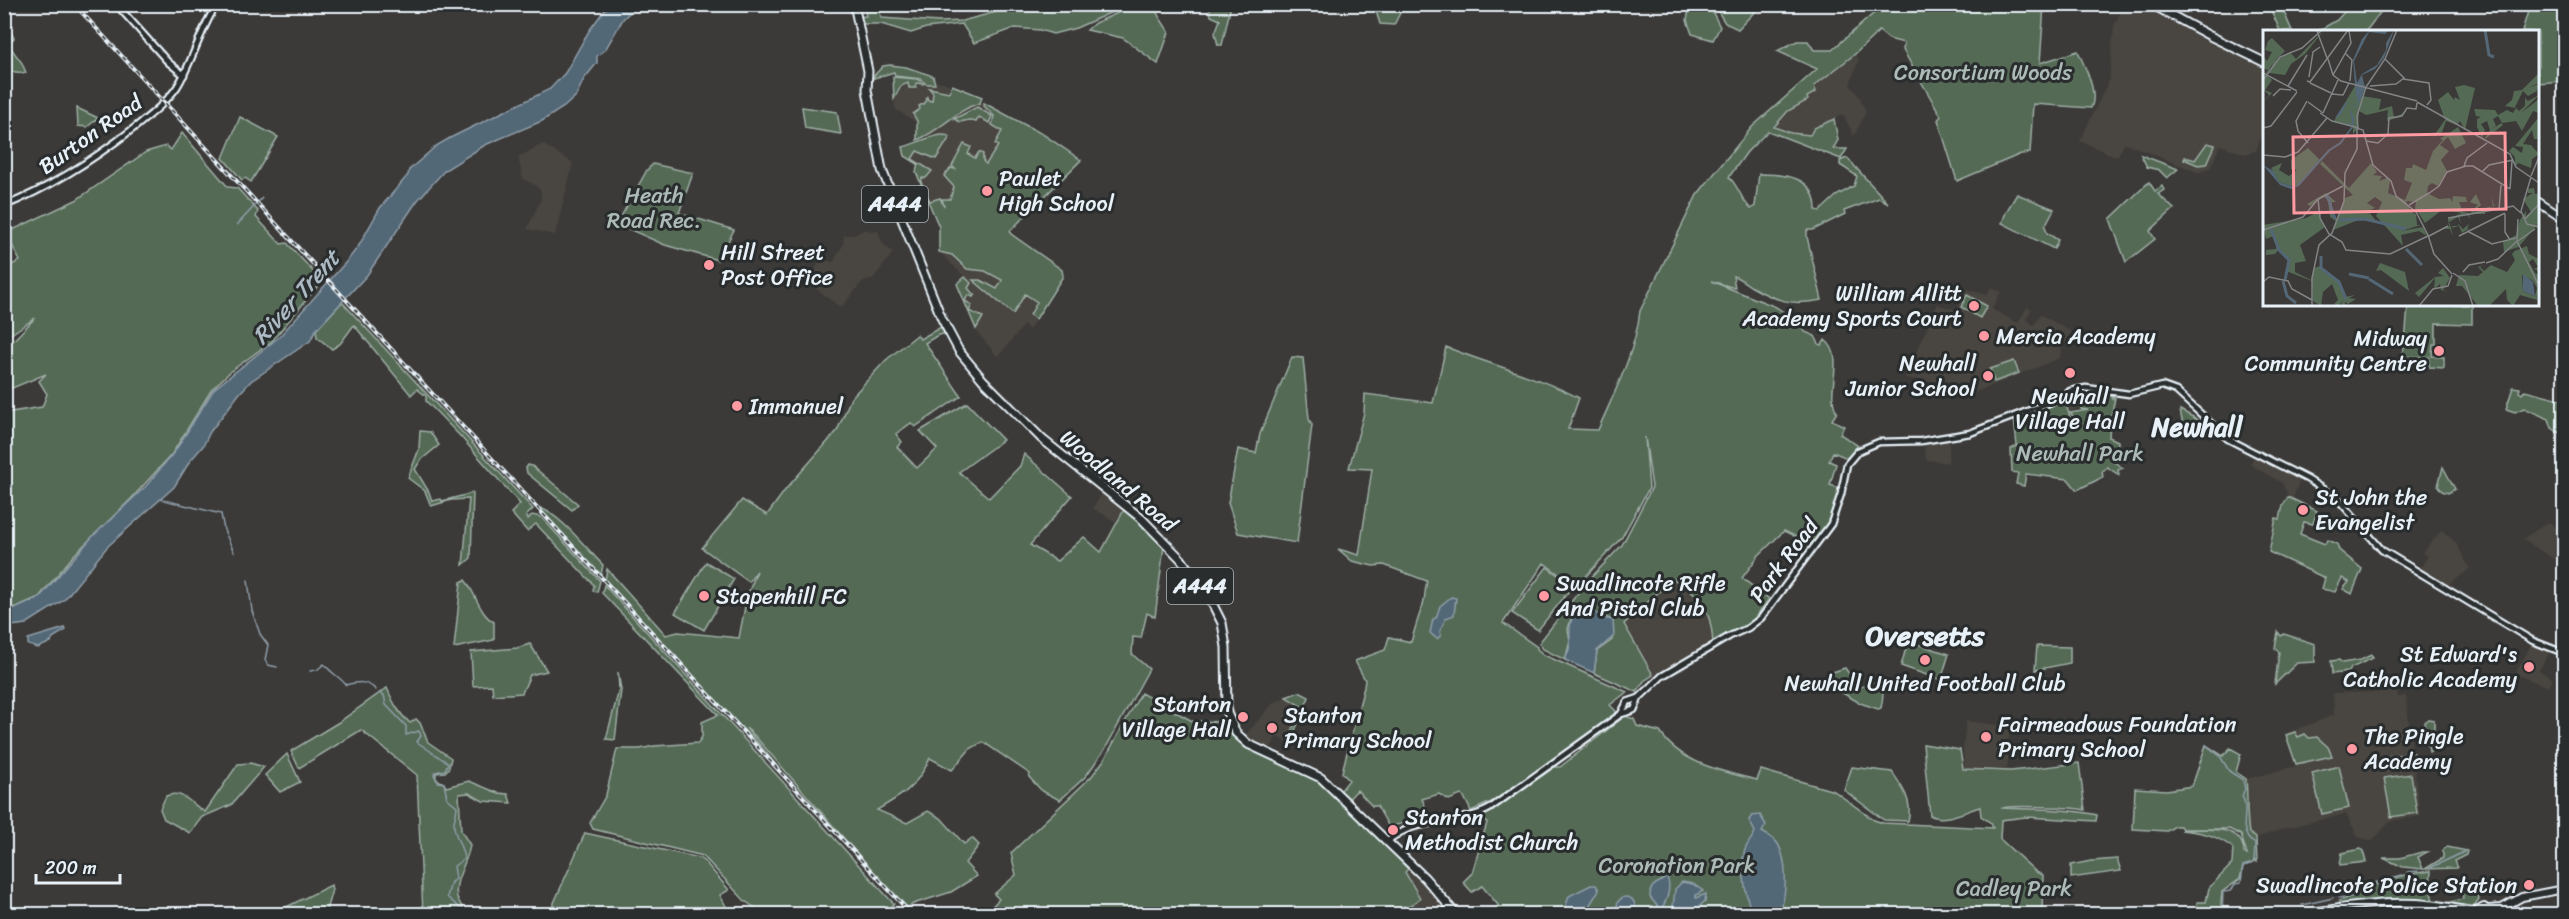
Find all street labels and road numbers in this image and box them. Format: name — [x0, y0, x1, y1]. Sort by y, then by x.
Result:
street label: Burton Road — [30, 83, 152, 185]
road number: A444 — [862, 186, 928, 222]
street label: Woodland Road — [1051, 419, 1188, 543]
street label: Park Road — [1738, 508, 1829, 611]
road number: A444 — [1167, 568, 1233, 604]

